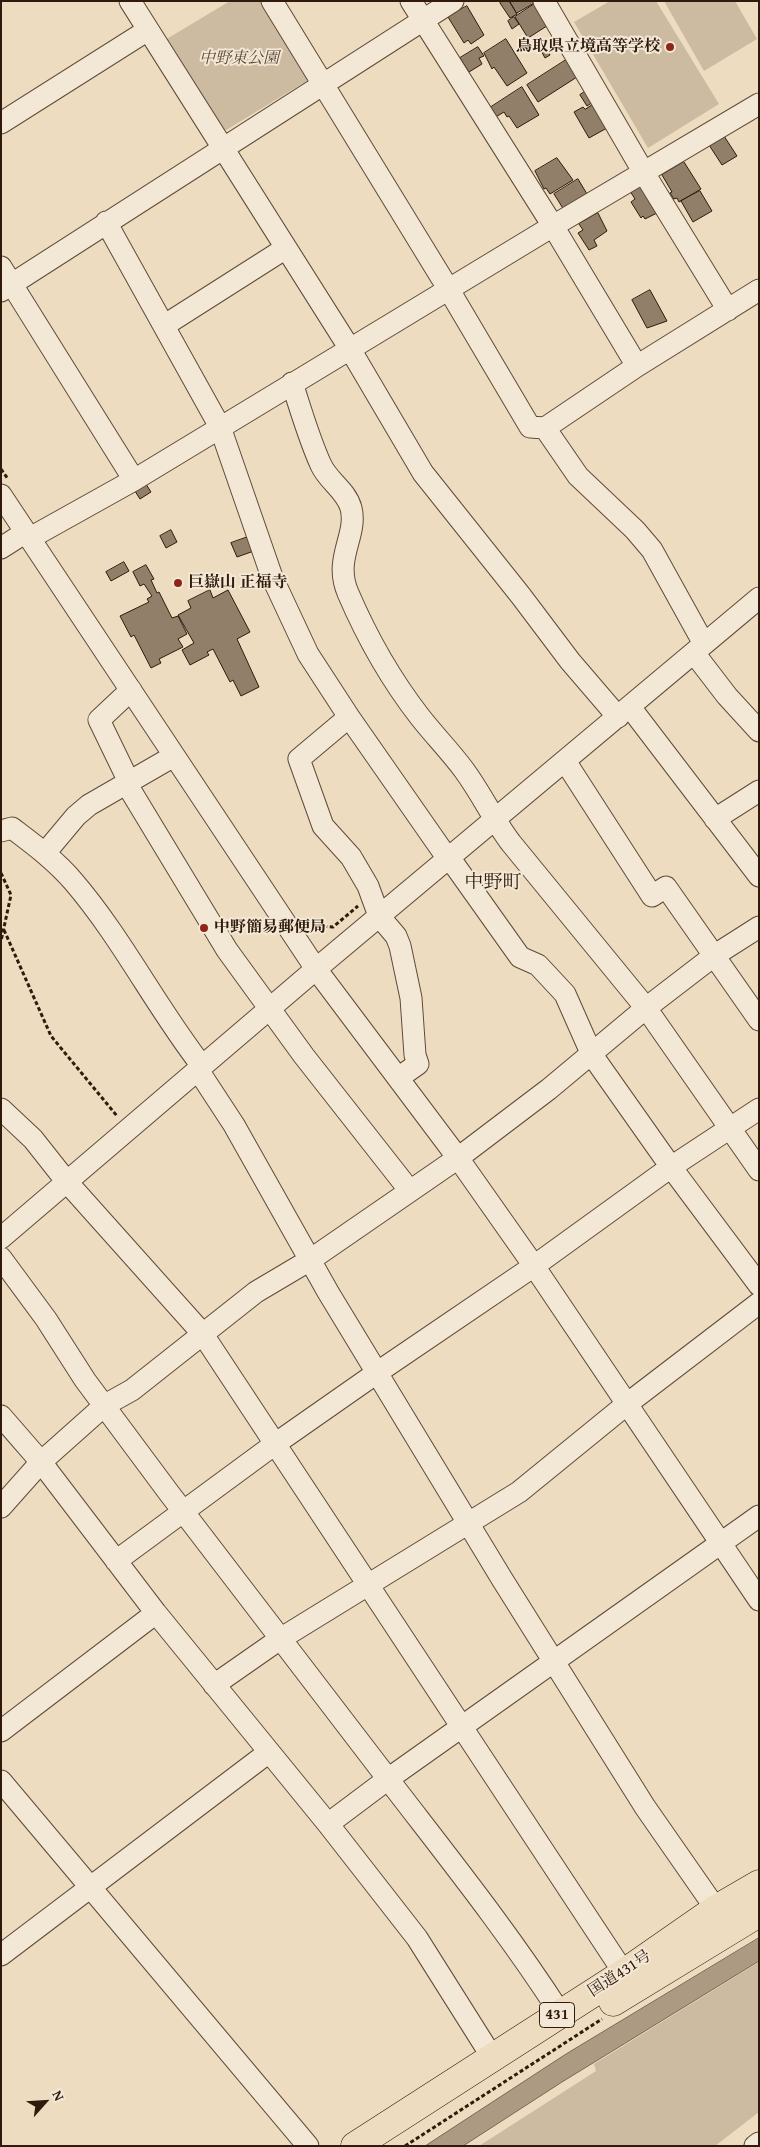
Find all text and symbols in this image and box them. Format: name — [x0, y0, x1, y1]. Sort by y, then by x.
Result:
place label: 鳥取県立境高等学校 — [516, 37, 660, 57]
marker: 鳥取県立境高等学校 — [664, 41, 676, 53]
park label: 中野東公園 — [199, 49, 279, 69]
place label: 巨嶽山 正福寺 — [188, 573, 288, 593]
marker: 巨嶽山 正福寺 — [172, 577, 184, 589]
district label: 中野町 — [465, 872, 521, 894]
place label: 中野簡易郵便局 — [214, 918, 326, 938]
marker: 中野簡易郵便局 — [198, 922, 210, 934]
street label: 国道431号 — [585, 1947, 655, 2001]
road number: 431 — [540, 2002, 574, 2028]
north arrow — [20, 2077, 70, 2127]
text: N — [47, 2087, 70, 2104]

